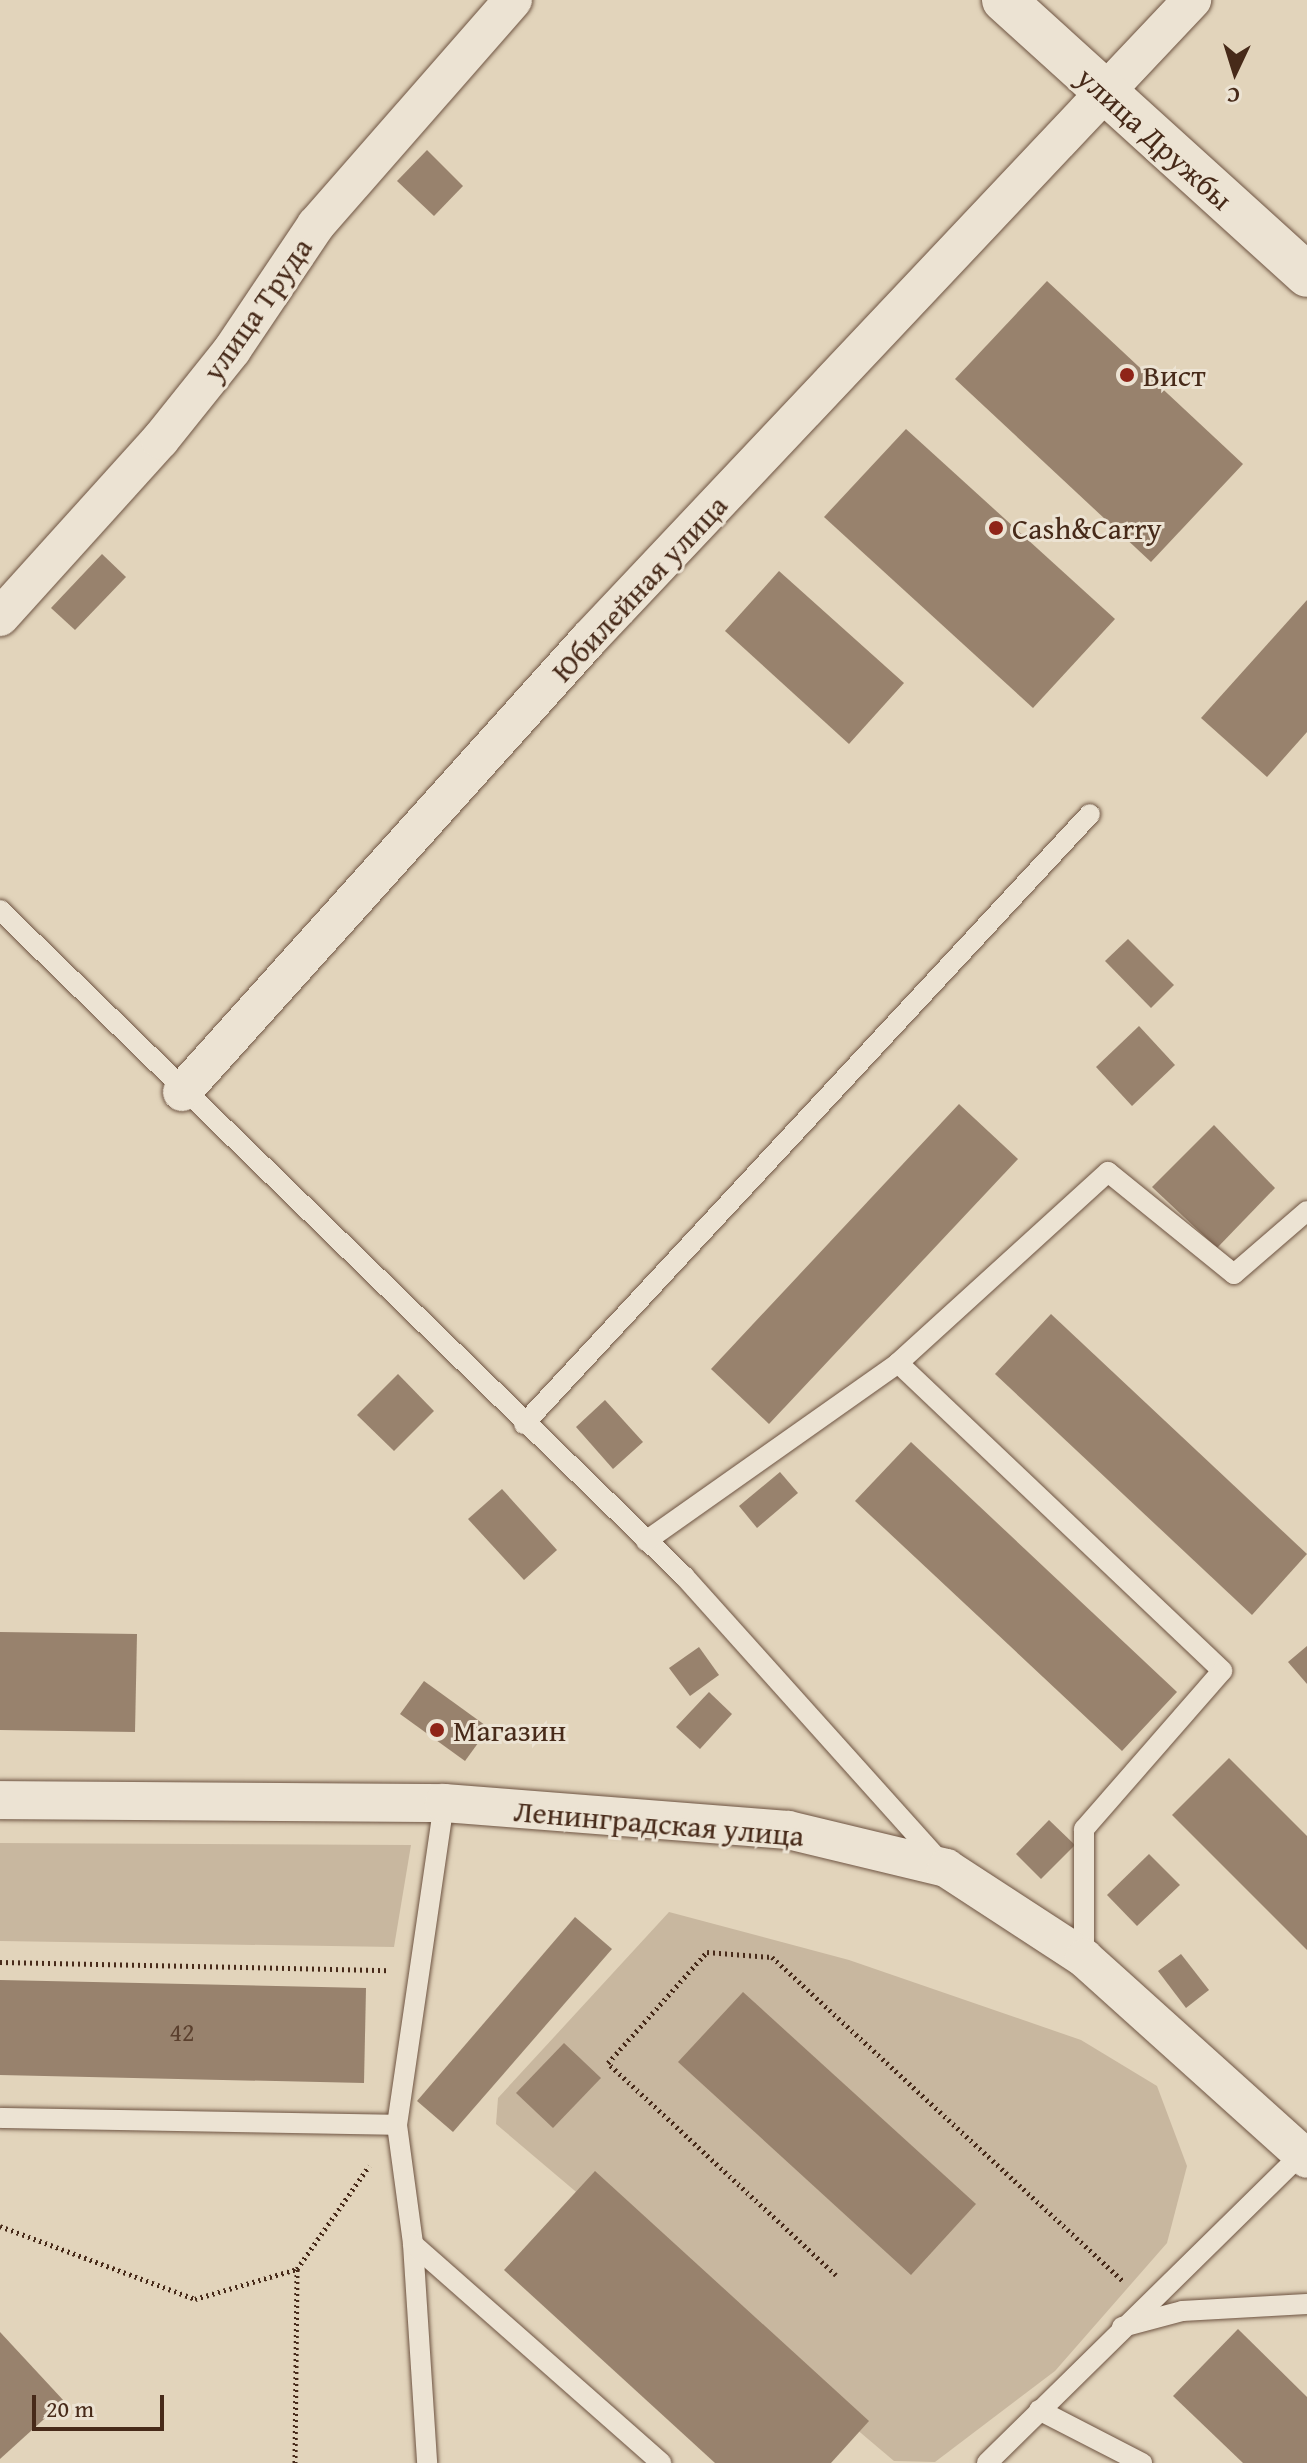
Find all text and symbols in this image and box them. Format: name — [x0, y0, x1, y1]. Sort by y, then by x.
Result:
north arrow — [1195, 32, 1275, 112]
street label: улица Дружбы — [1070, 59, 1240, 217]
text: С — [1226, 80, 1241, 112]
street label: улица Труда — [195, 231, 319, 387]
place label: Вист — [1143, 357, 1206, 393]
marker: Вист — [1118, 366, 1136, 384]
street label: Юбилейная улица — [543, 487, 735, 689]
place label: Cash&Carry — [1012, 510, 1162, 546]
marker: Cash&Carry — [987, 519, 1005, 537]
place label: Магазин — [453, 1712, 566, 1748]
marker: Магазин — [428, 1721, 446, 1739]
street label: Ленинградская улица — [512, 1792, 806, 1854]
house number: 42 — [169, 2016, 195, 2048]
scale bar — [36, 2379, 168, 2429]
text: 20 m — [46, 2391, 94, 2426]

